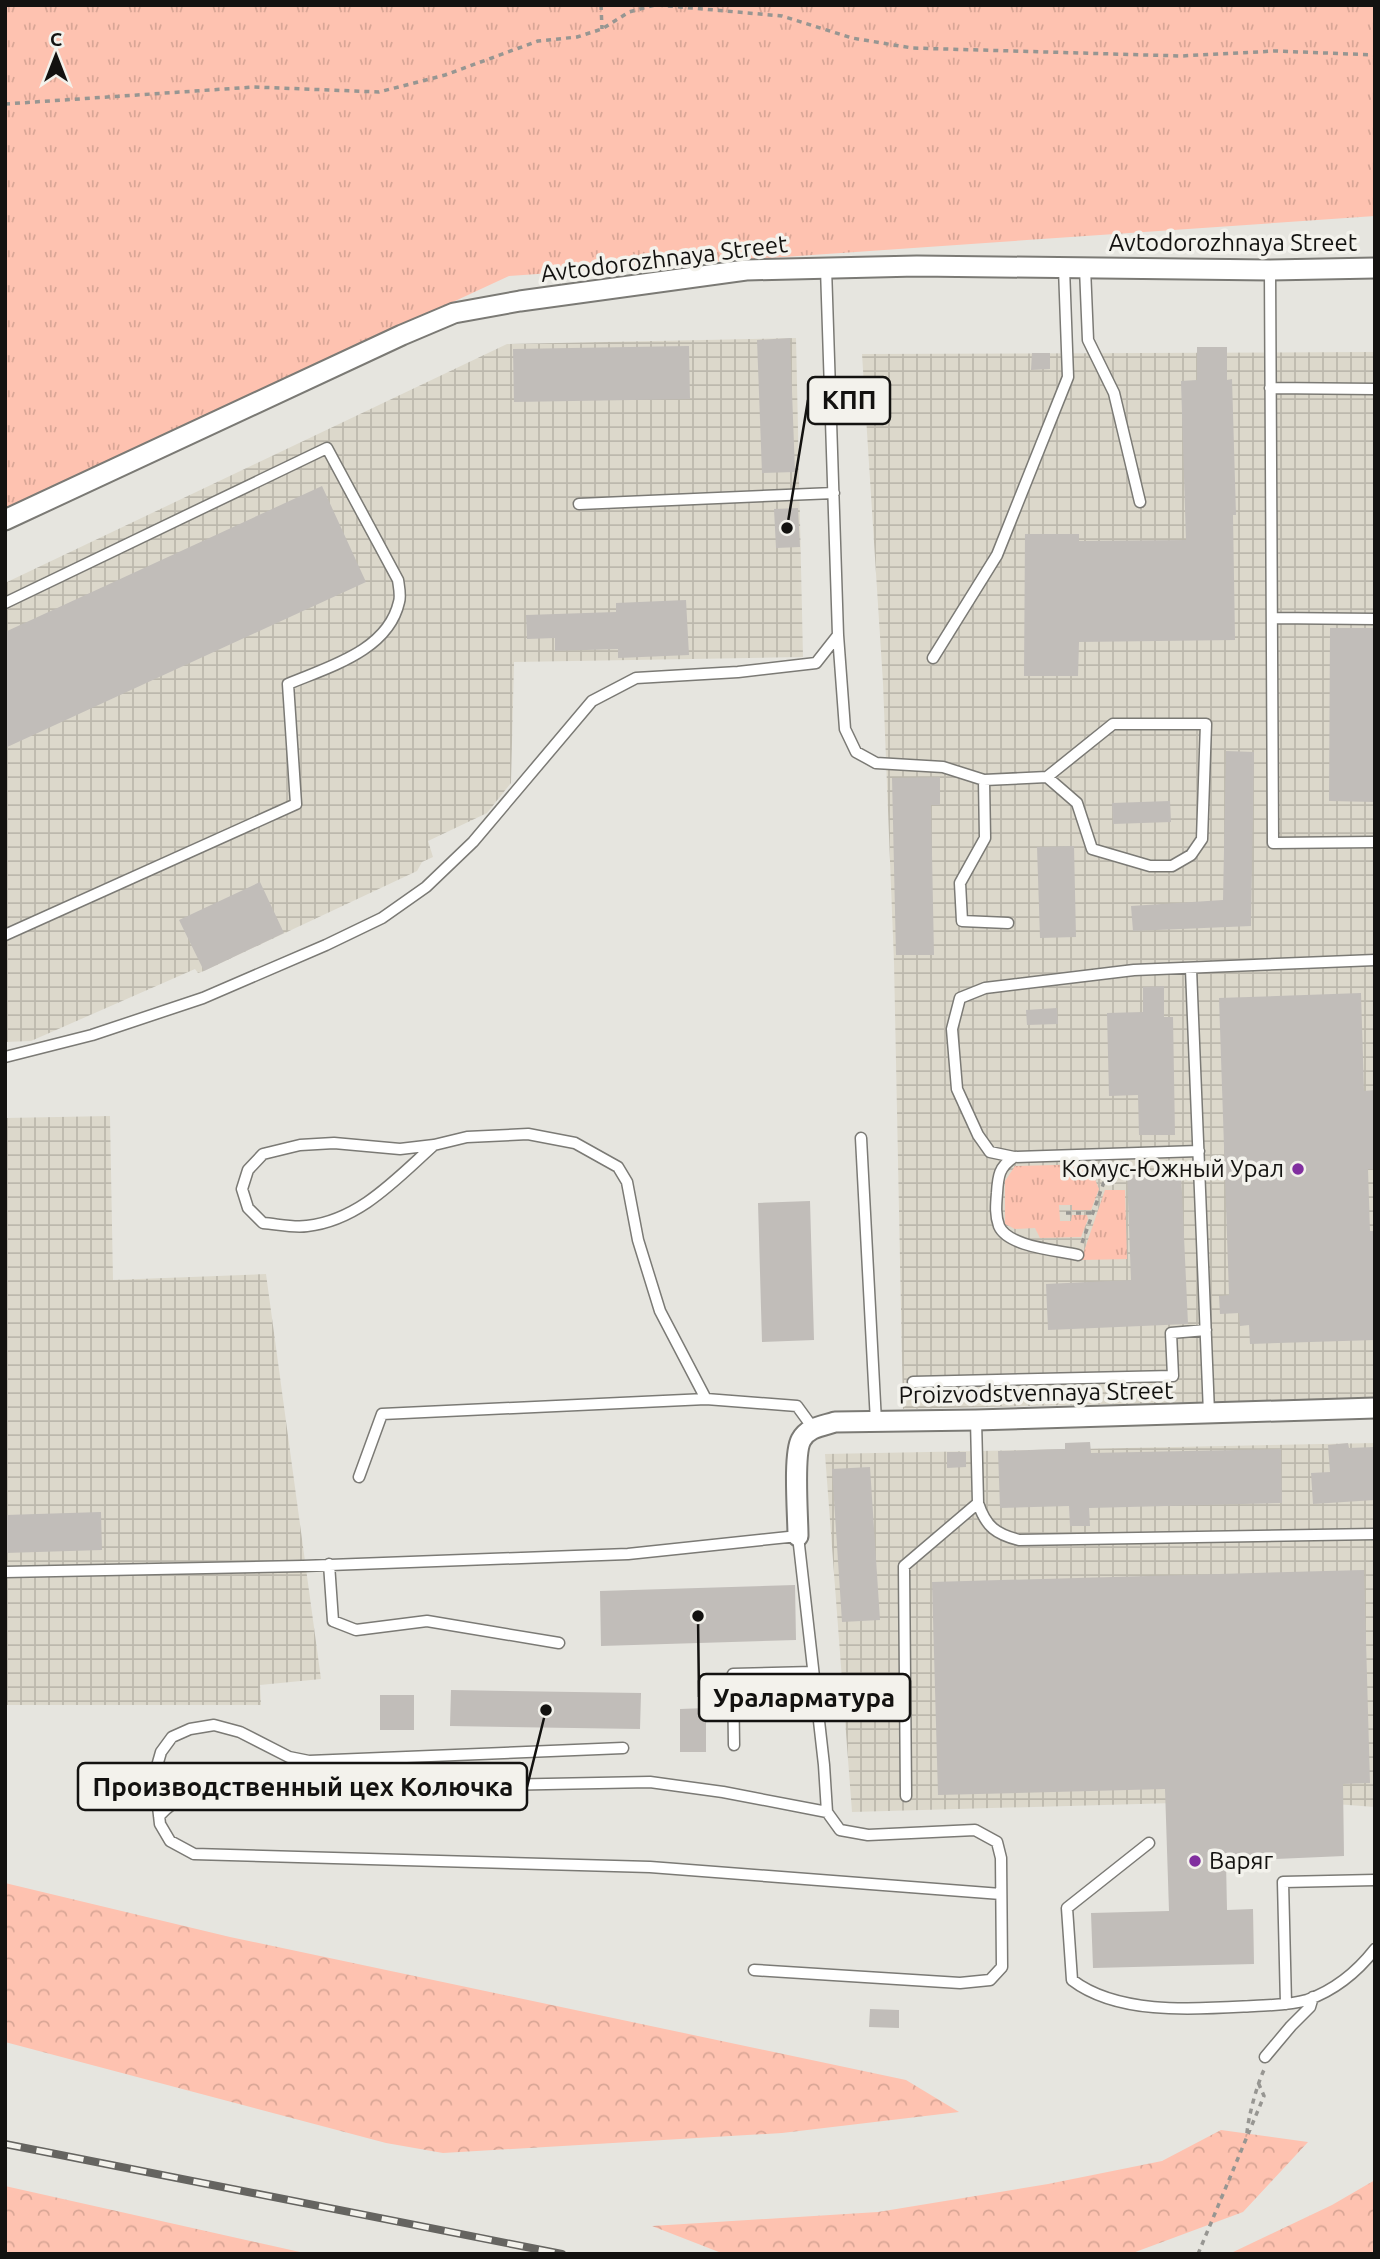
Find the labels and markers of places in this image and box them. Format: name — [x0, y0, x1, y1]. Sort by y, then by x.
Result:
callout: КПП — [808, 377, 890, 424]
place label: Комус-Южный Урал — [1061, 1155, 1284, 1182]
marker: Комус-Южный Урал — [1290, 1161, 1306, 1177]
callout: Ураларматура — [699, 1674, 910, 1721]
callout: Производственный цех Колючка — [78, 1763, 527, 1810]
place label: Варяг — [1209, 1847, 1274, 1874]
marker: Варяг — [1187, 1853, 1203, 1869]

